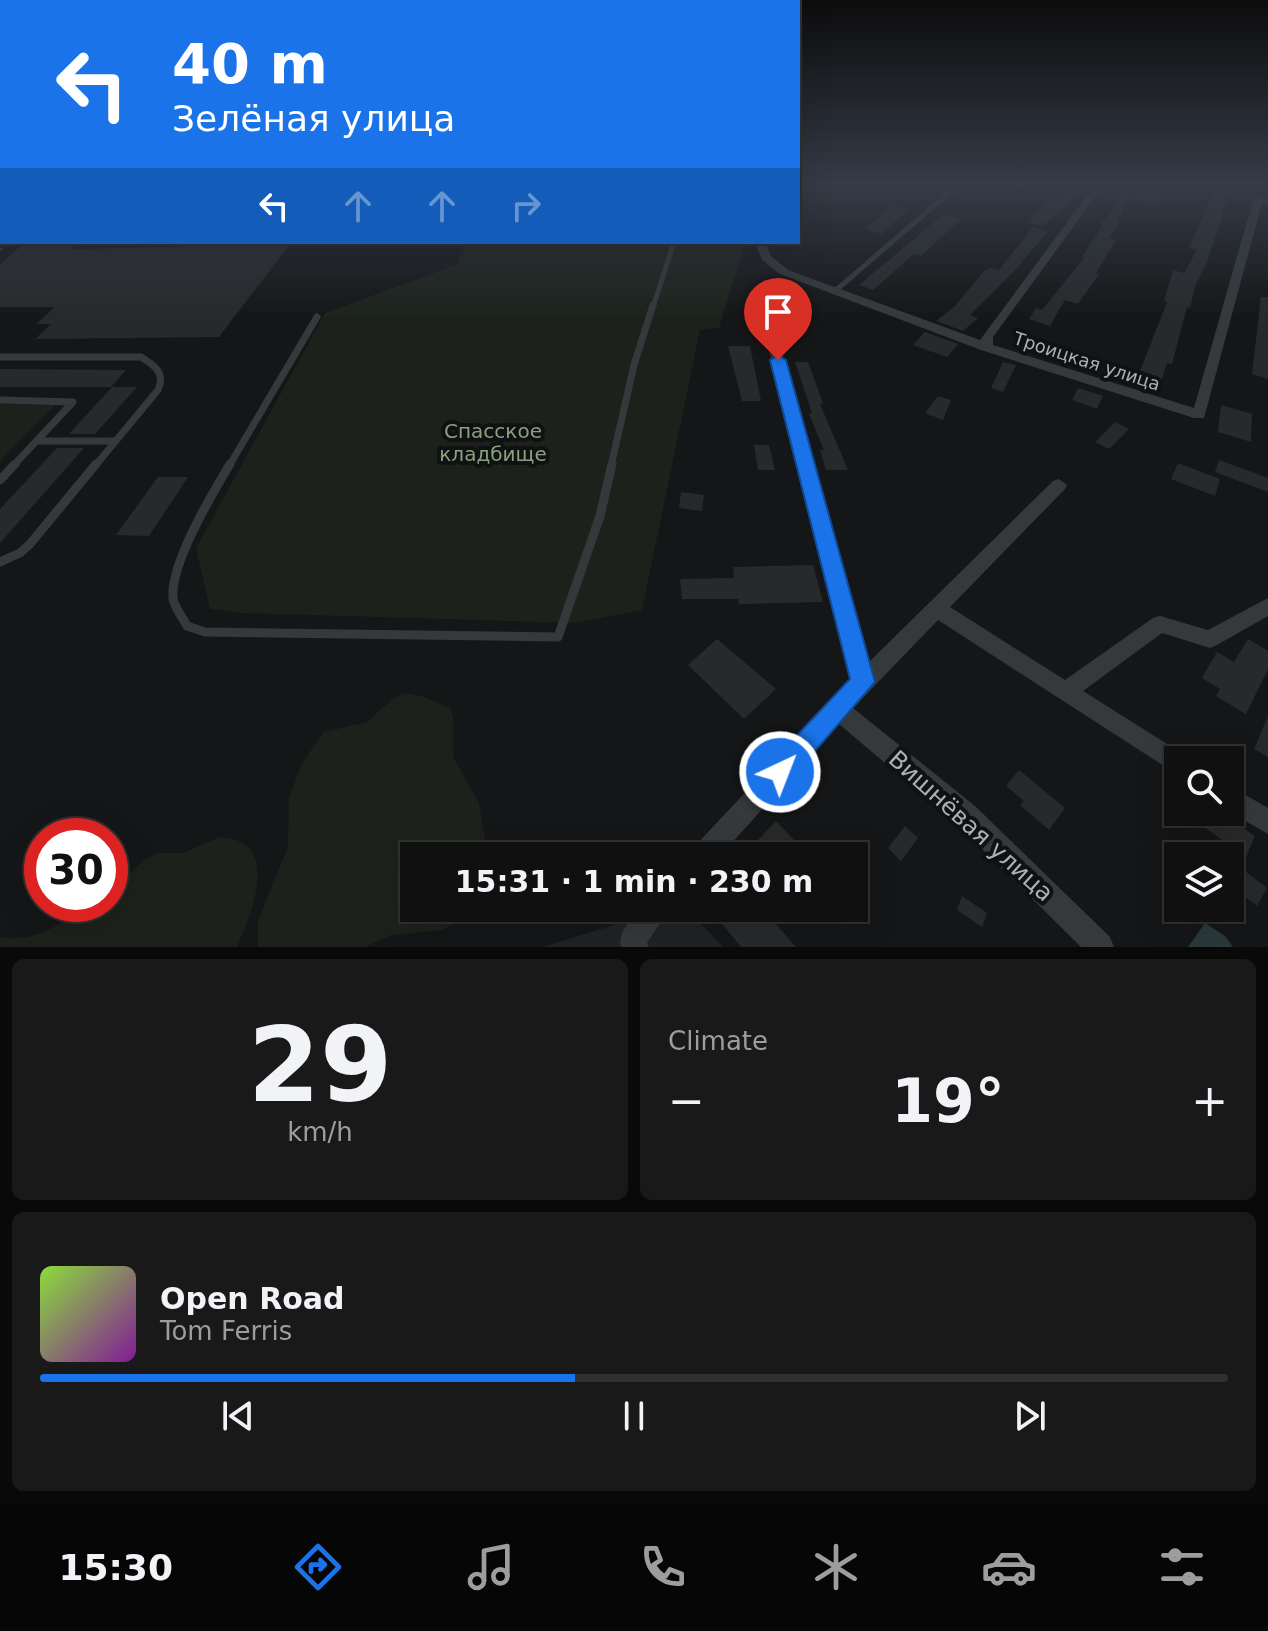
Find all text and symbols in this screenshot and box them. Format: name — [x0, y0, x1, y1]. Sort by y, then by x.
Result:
text: 40 m — [172, 31, 328, 96]
icon: left — [40, 32, 144, 136]
text: Зелёная улица — [172, 98, 455, 139]
icon: left — [252, 184, 296, 228]
icon: ahead — [336, 184, 380, 228]
icon: ahead — [420, 184, 464, 228]
icon: right — [504, 184, 548, 228]
pin — [744, 278, 812, 360]
icon: arrive — [756, 290, 800, 334]
street label: Троицкая улица — [1010, 327, 1163, 395]
park label: Спасское кладбище — [439, 419, 547, 466]
position arrow — [738, 730, 822, 814]
street label: Вишнёвая улица — [883, 745, 1059, 907]
map controls — [1164, 746, 1244, 922]
button: search — [1164, 746, 1244, 826]
speed limit sign: 30 — [24, 818, 128, 922]
button: layers — [1164, 842, 1244, 922]
text: 15:31 · 1 min · 230 m — [455, 864, 813, 899]
text: 29 — [248, 1004, 392, 1126]
text: Climate — [668, 1026, 768, 1056]
text: 19° — [891, 1066, 1005, 1136]
text: − — [668, 1075, 705, 1126]
text: + — [1191, 1075, 1228, 1126]
text: km/h — [287, 1117, 353, 1147]
text: Open Road — [160, 1281, 345, 1316]
text: Tom Ferris — [160, 1316, 292, 1346]
icon: previous — [216, 1394, 260, 1438]
icon: pause — [612, 1394, 656, 1438]
icon: next — [1008, 1394, 1052, 1438]
icon: directions — [290, 1539, 346, 1595]
icon: music — [463, 1539, 519, 1595]
icon: phone — [635, 1539, 691, 1595]
icon: climate — [808, 1539, 864, 1595]
icon: car — [981, 1539, 1037, 1595]
icon: filters — [1154, 1539, 1210, 1595]
text: 15:30 — [58, 1547, 173, 1588]

